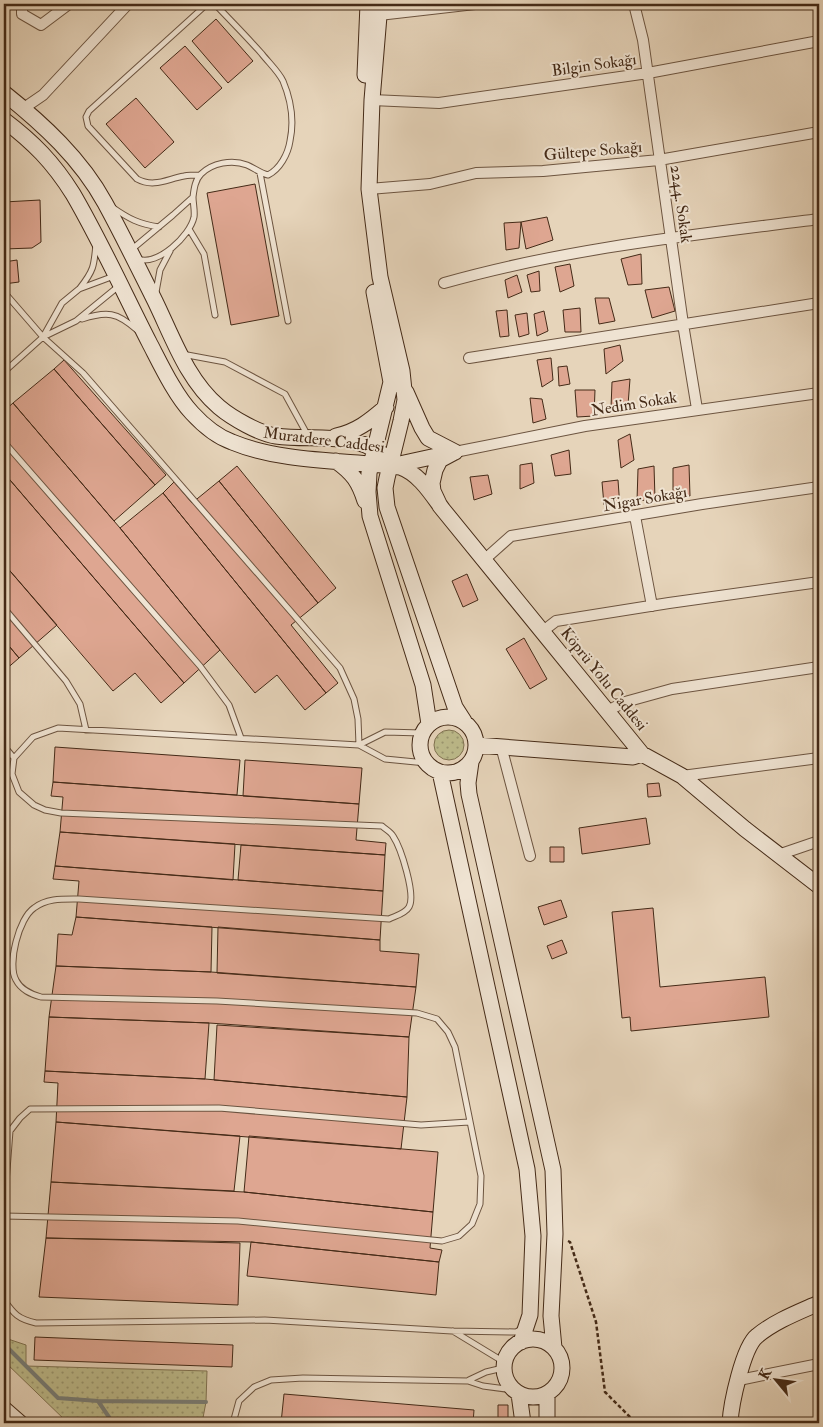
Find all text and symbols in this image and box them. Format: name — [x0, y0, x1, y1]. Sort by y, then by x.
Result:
street label: Bilgin Sokağı — [550, 49, 638, 81]
street label: Gültepe Sokağı — [543, 137, 643, 166]
street label: 2244. Sokak — [666, 164, 696, 245]
street label: Nedim Sokak — [590, 387, 679, 421]
street label: Muratdere Caddesi — [262, 423, 386, 457]
street label: Nigar Sokağı — [601, 482, 689, 516]
street label: Köprü Yolu Caddesi — [555, 623, 652, 735]
north arrow — [750, 1354, 800, 1404]
text: K — [755, 1364, 775, 1382]

